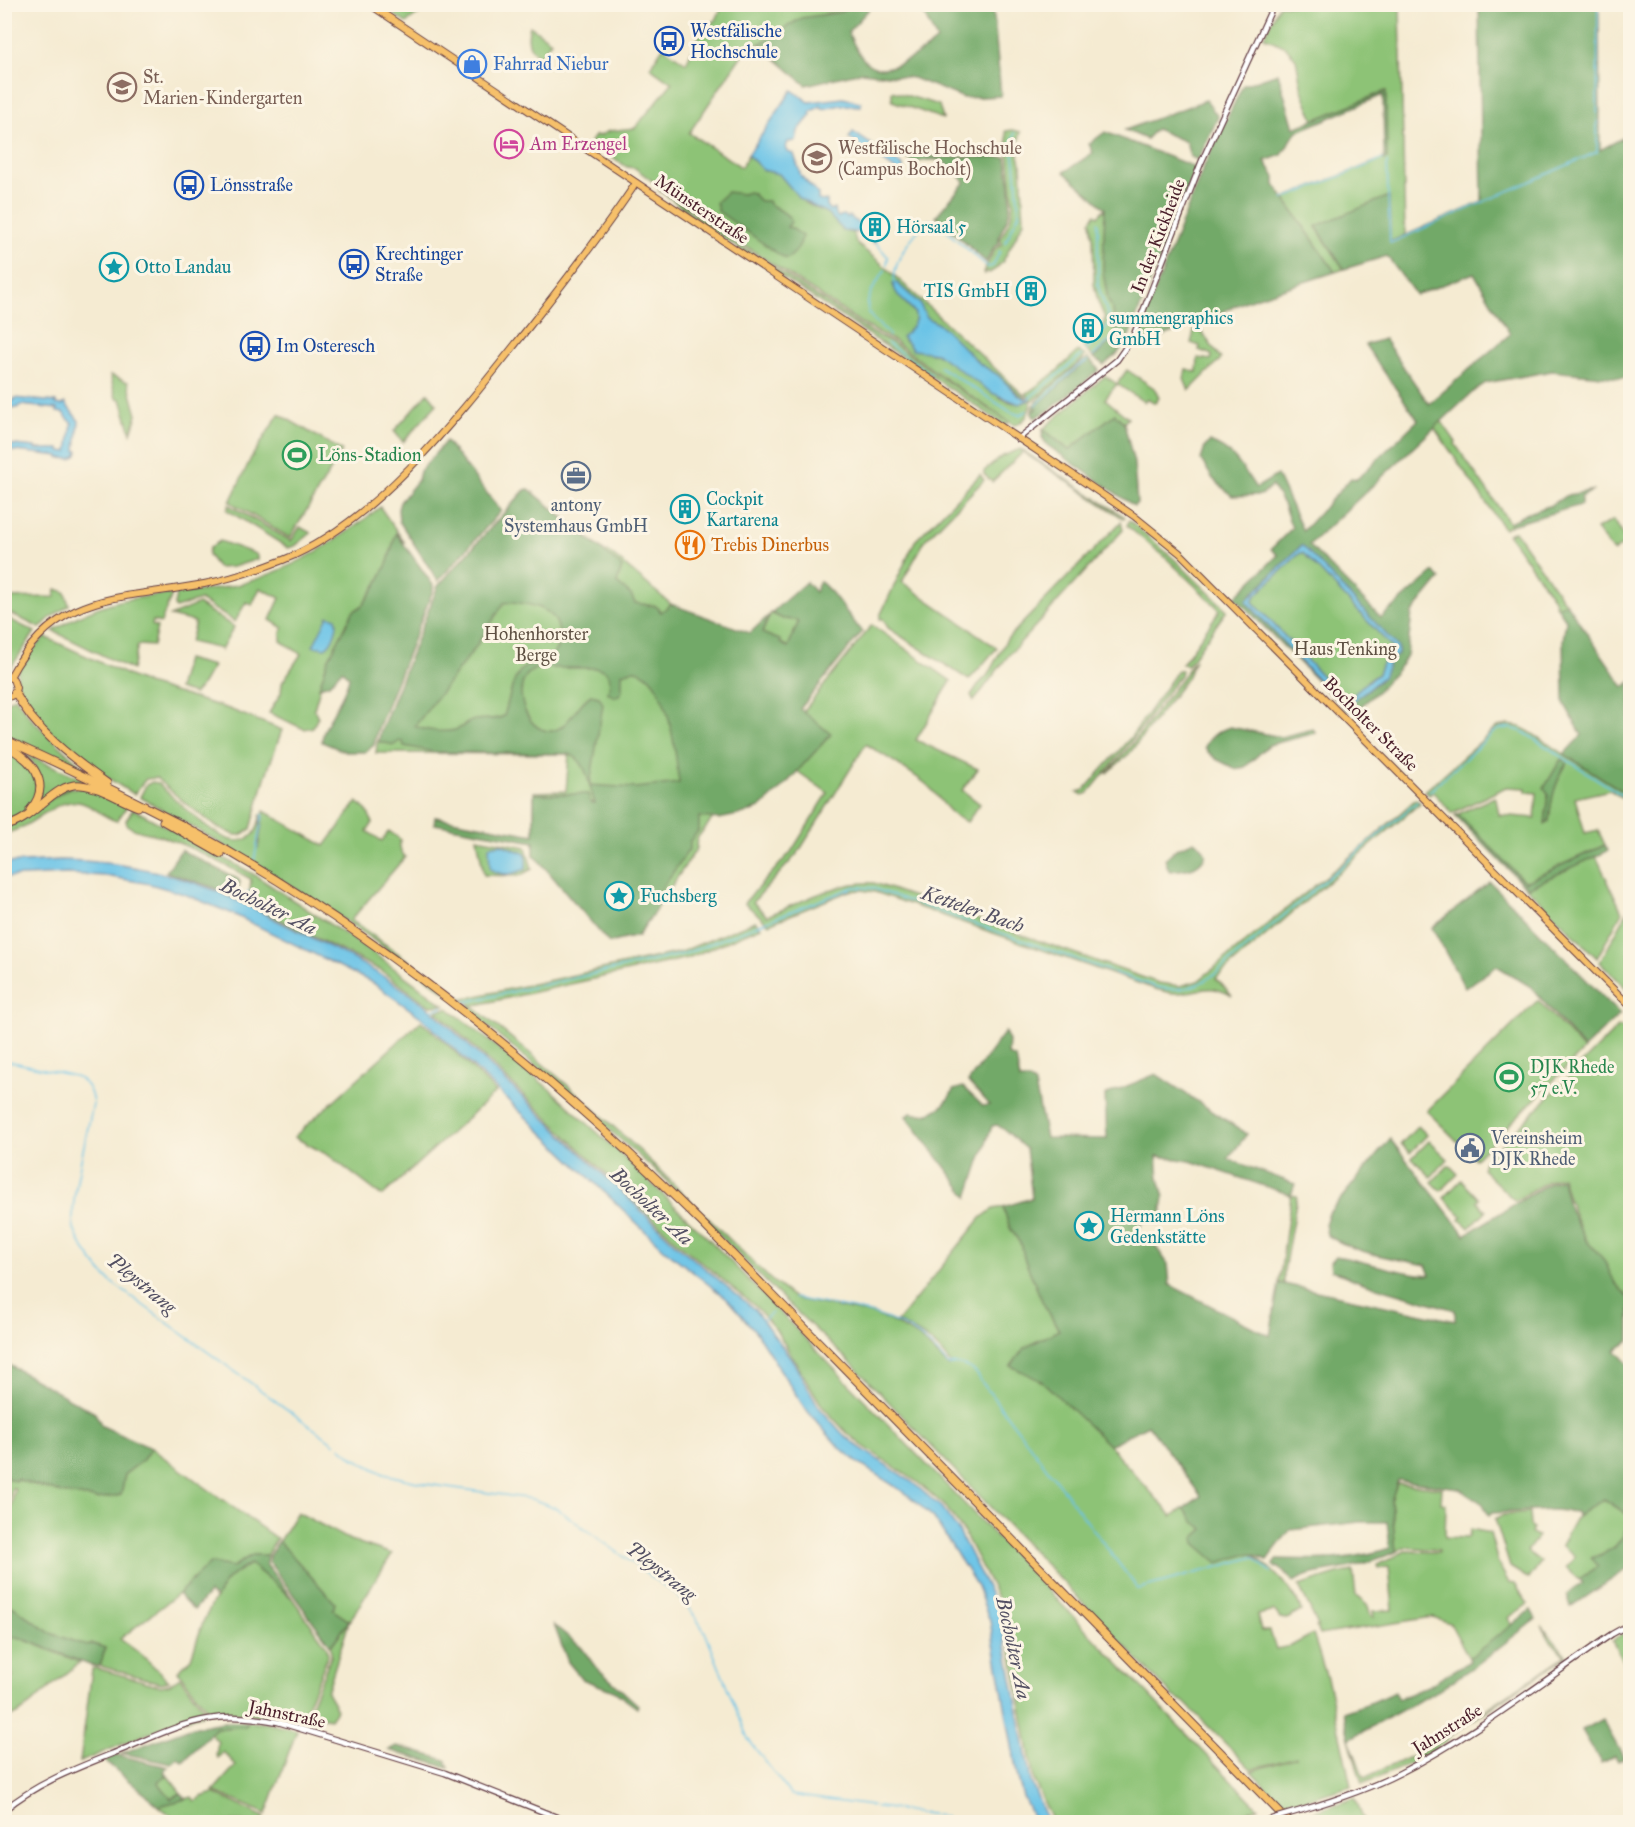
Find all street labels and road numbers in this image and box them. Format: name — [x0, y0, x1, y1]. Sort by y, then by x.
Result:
street label: Münsterstraße — [651, 169, 753, 249]
street label: In der Kickheide — [1126, 176, 1190, 296]
street label: Bocholter Straße — [1319, 672, 1423, 776]
street label: Jahnstraße — [244, 1695, 328, 1734]
street label: Jahnstraße — [1406, 1699, 1487, 1761]

